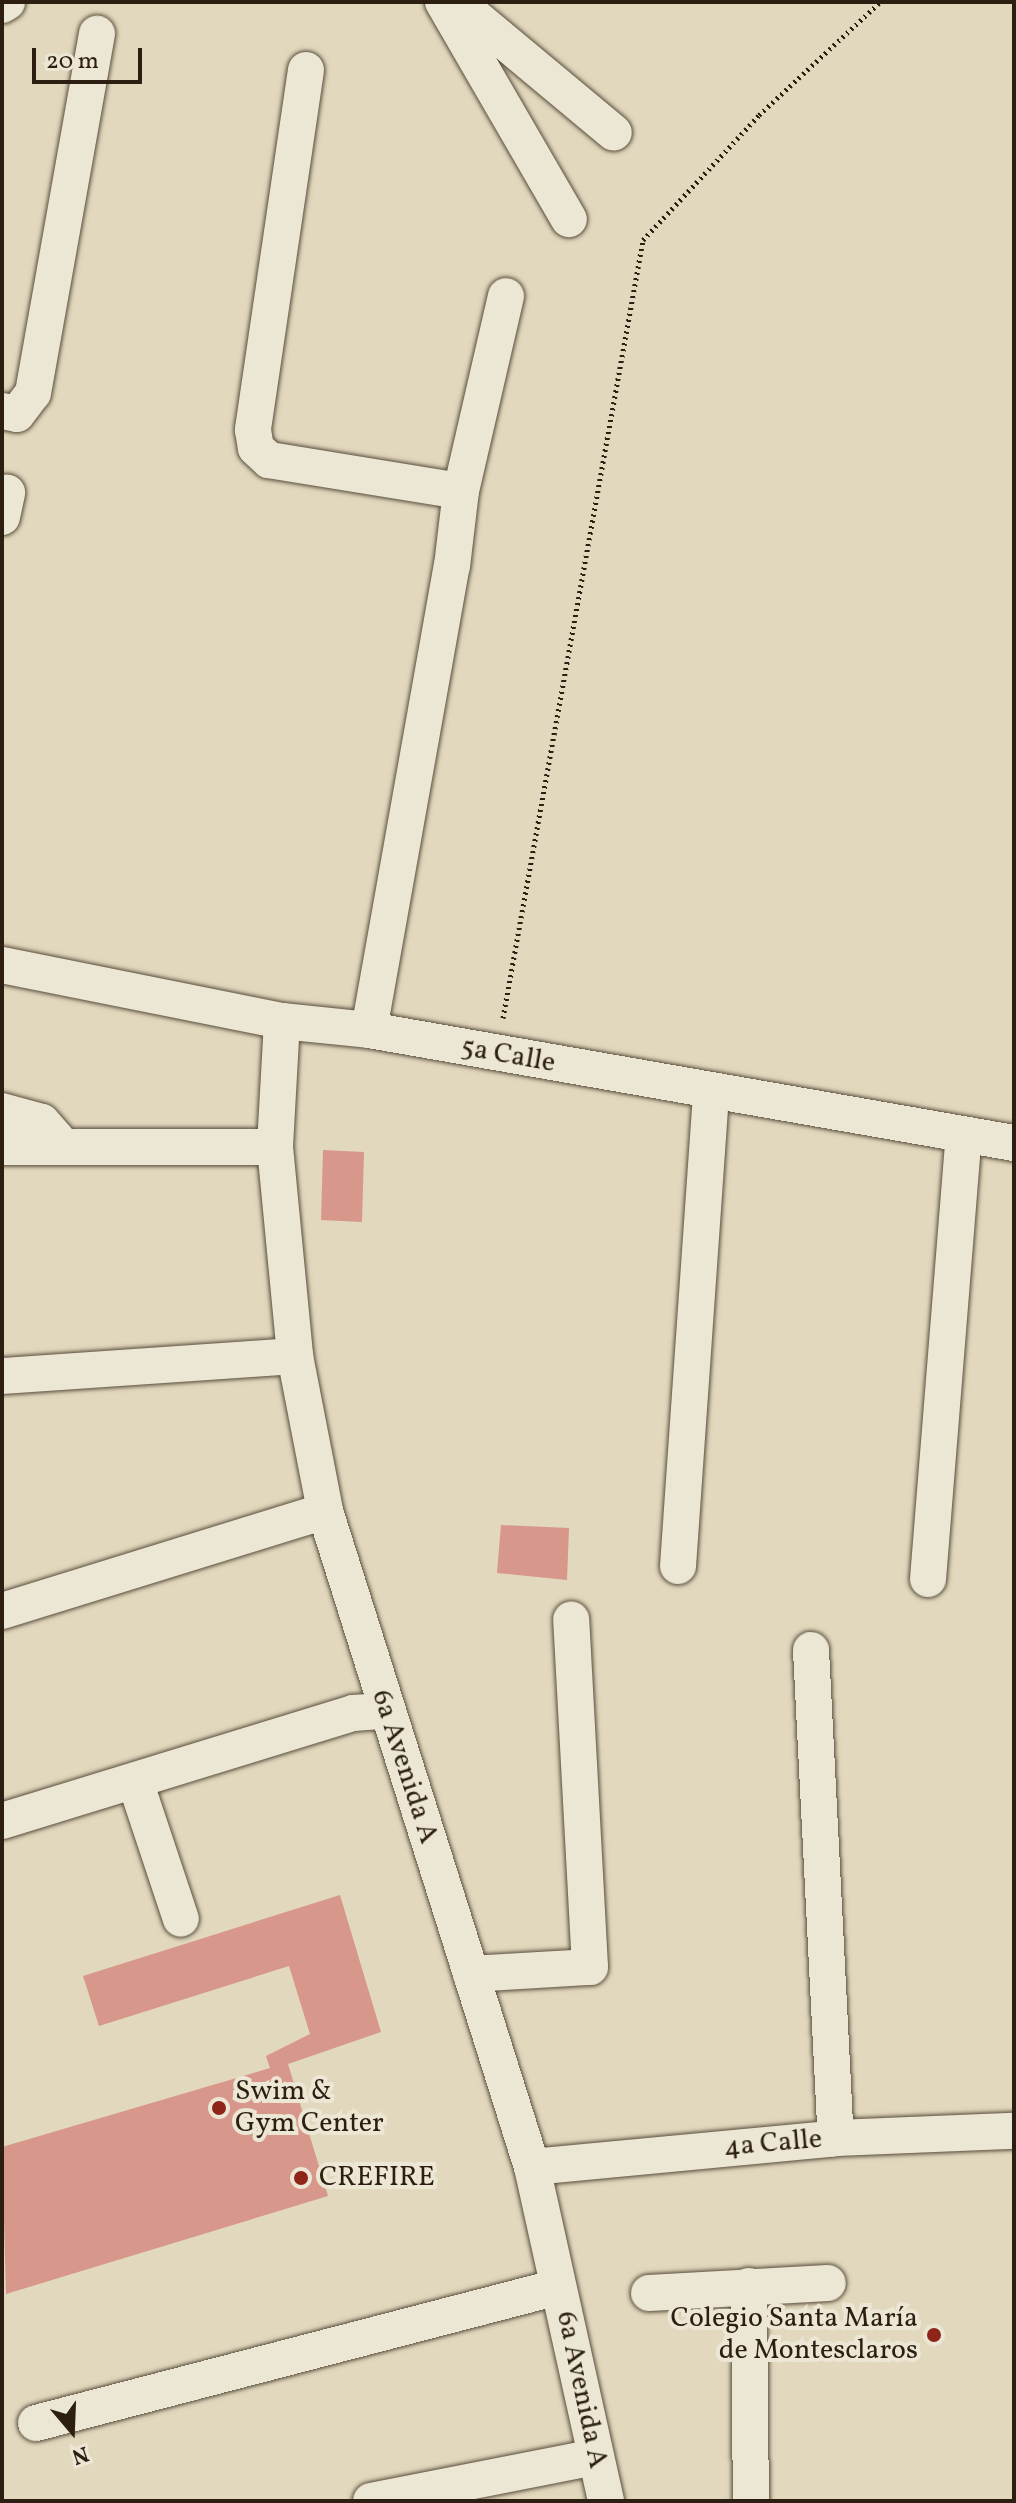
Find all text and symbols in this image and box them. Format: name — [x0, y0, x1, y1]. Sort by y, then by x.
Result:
scale bar — [36, 32, 146, 82]
text: 20 m — [46, 45, 99, 79]
street label: 5a Calle — [458, 1031, 558, 1081]
street label: 6a Avenida A — [363, 1686, 445, 1848]
place label: Swim & Gym Center — [235, 2075, 384, 2141]
marker: Swim & Gym Center — [210, 2099, 228, 2117]
street label: 4a Calle — [722, 2123, 824, 2165]
place label: CREFIRE — [319, 2161, 435, 2195]
marker: CREFIRE — [290, 2167, 312, 2189]
place label: Colegio Santa María de Montesclaros — [671, 2302, 918, 2368]
street label: 6a Avenida A — [548, 2308, 614, 2472]
marker: Colegio Santa María de Montesclaros — [925, 2326, 943, 2344]
north arrow — [32, 2391, 112, 2471]
text: N — [67, 2437, 93, 2471]

